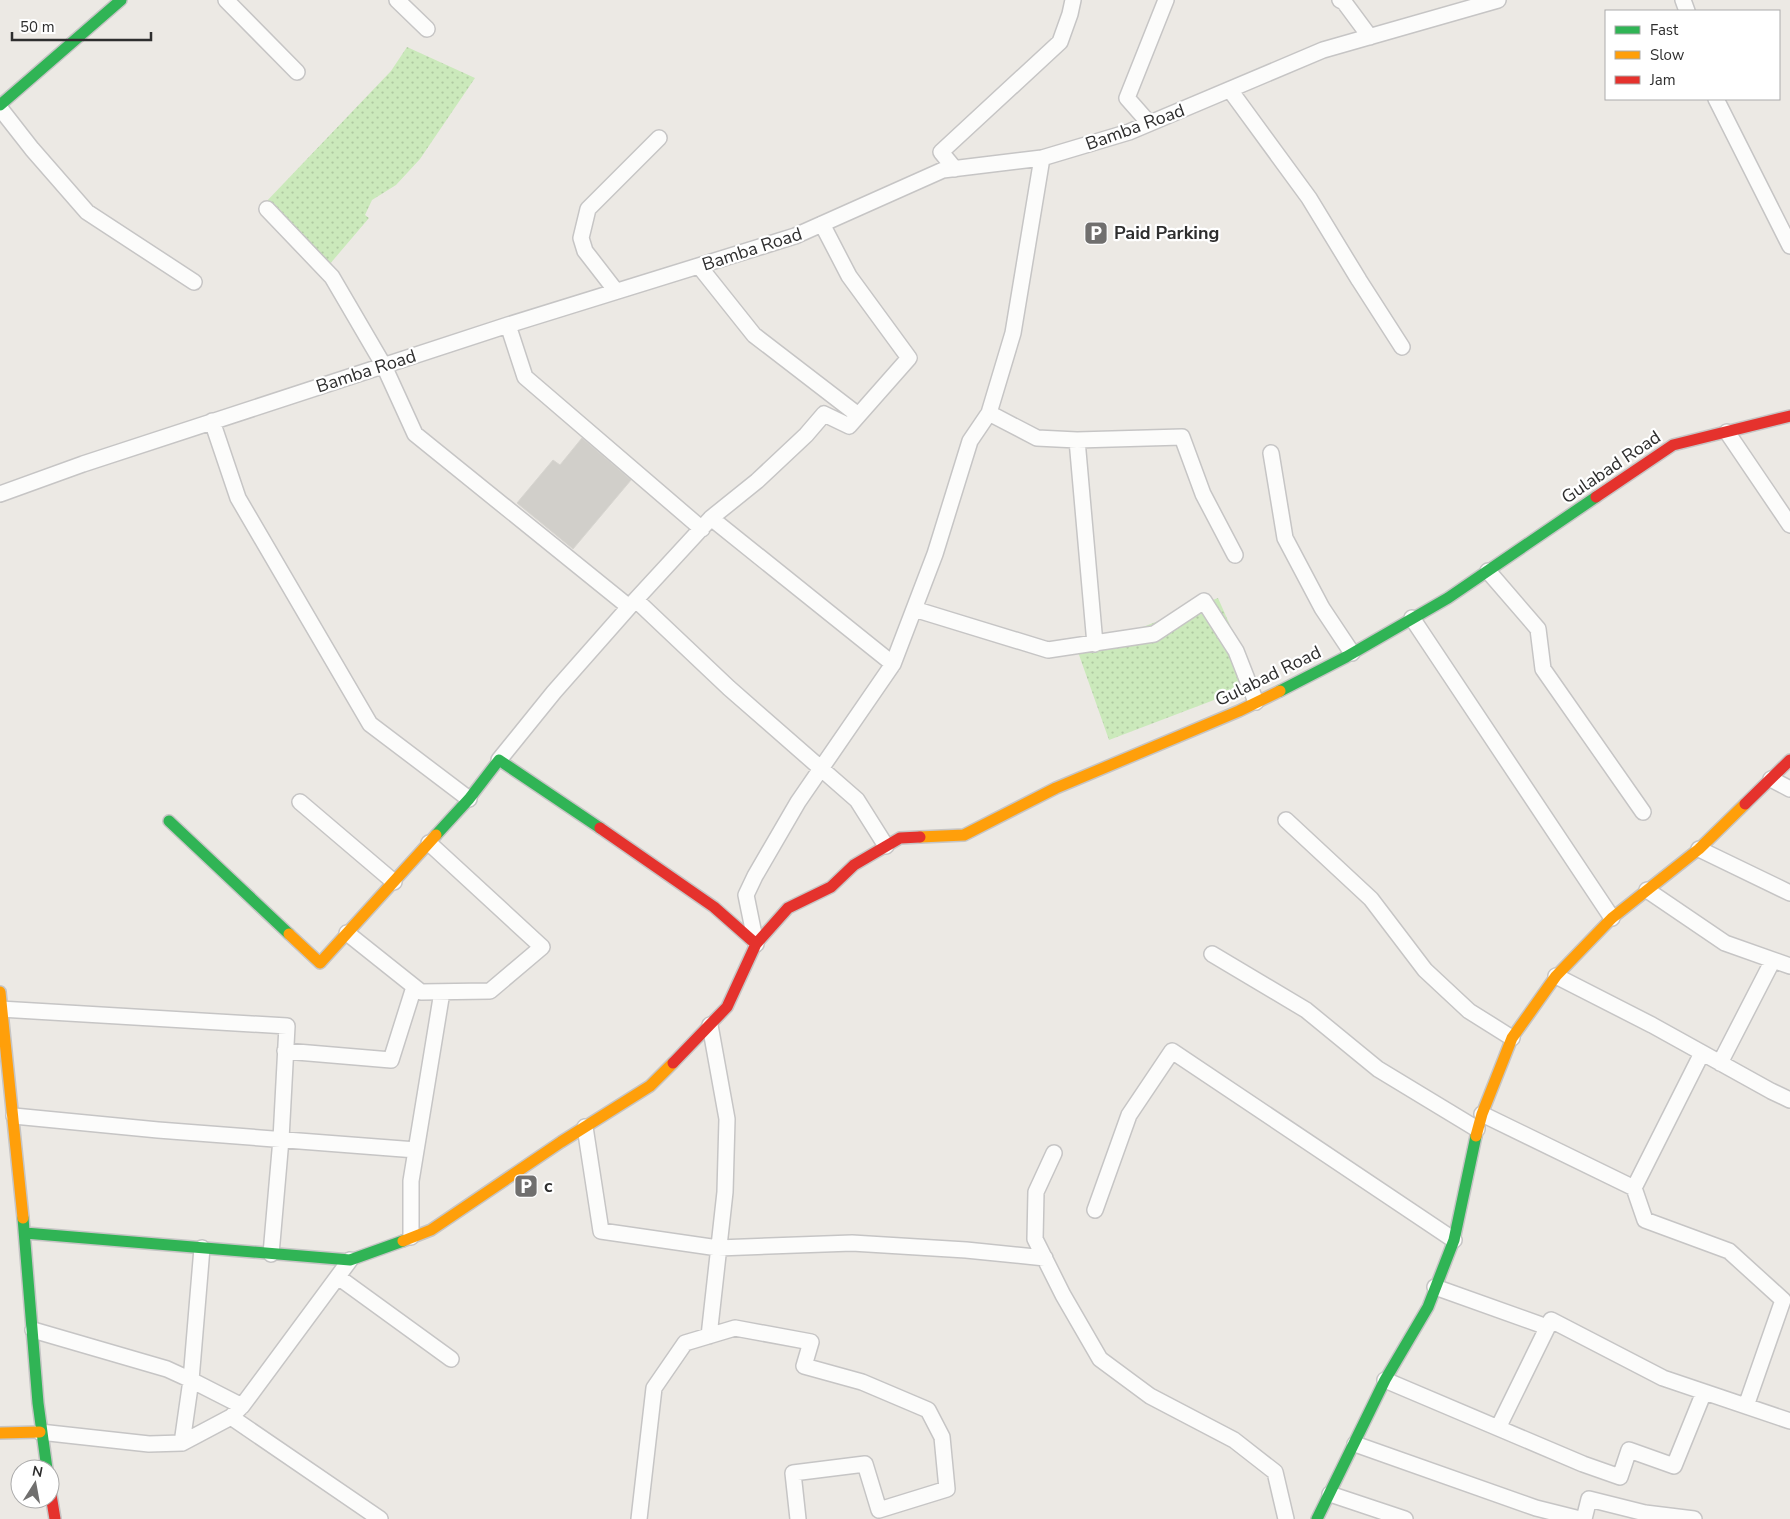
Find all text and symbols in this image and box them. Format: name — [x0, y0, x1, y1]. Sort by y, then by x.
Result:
scale bar — [12, 10, 151, 42]
legend — [1605, 10, 1780, 100]
text: 50 m — [20, 17, 55, 37]
text: Fast — [1650, 20, 1679, 40]
text: Slow — [1650, 45, 1685, 65]
text: Jam — [1649, 70, 1676, 90]
street label: Bamba Road — [1082, 98, 1188, 156]
parking icon: Paid Parking — [1083, 220, 1109, 246]
place label: Paid Parking — [1114, 221, 1219, 245]
street label: Bamba Road — [699, 222, 805, 276]
street label: Bamba Road — [313, 344, 419, 398]
street label: Gulabad Road — [1557, 425, 1665, 509]
street label: Gulabad Road — [1211, 640, 1325, 712]
parking icon: c — [513, 1173, 539, 1199]
place label: c — [544, 1174, 553, 1198]
north arrow — [10, 1459, 60, 1509]
text: N — [30, 1461, 44, 1482]

